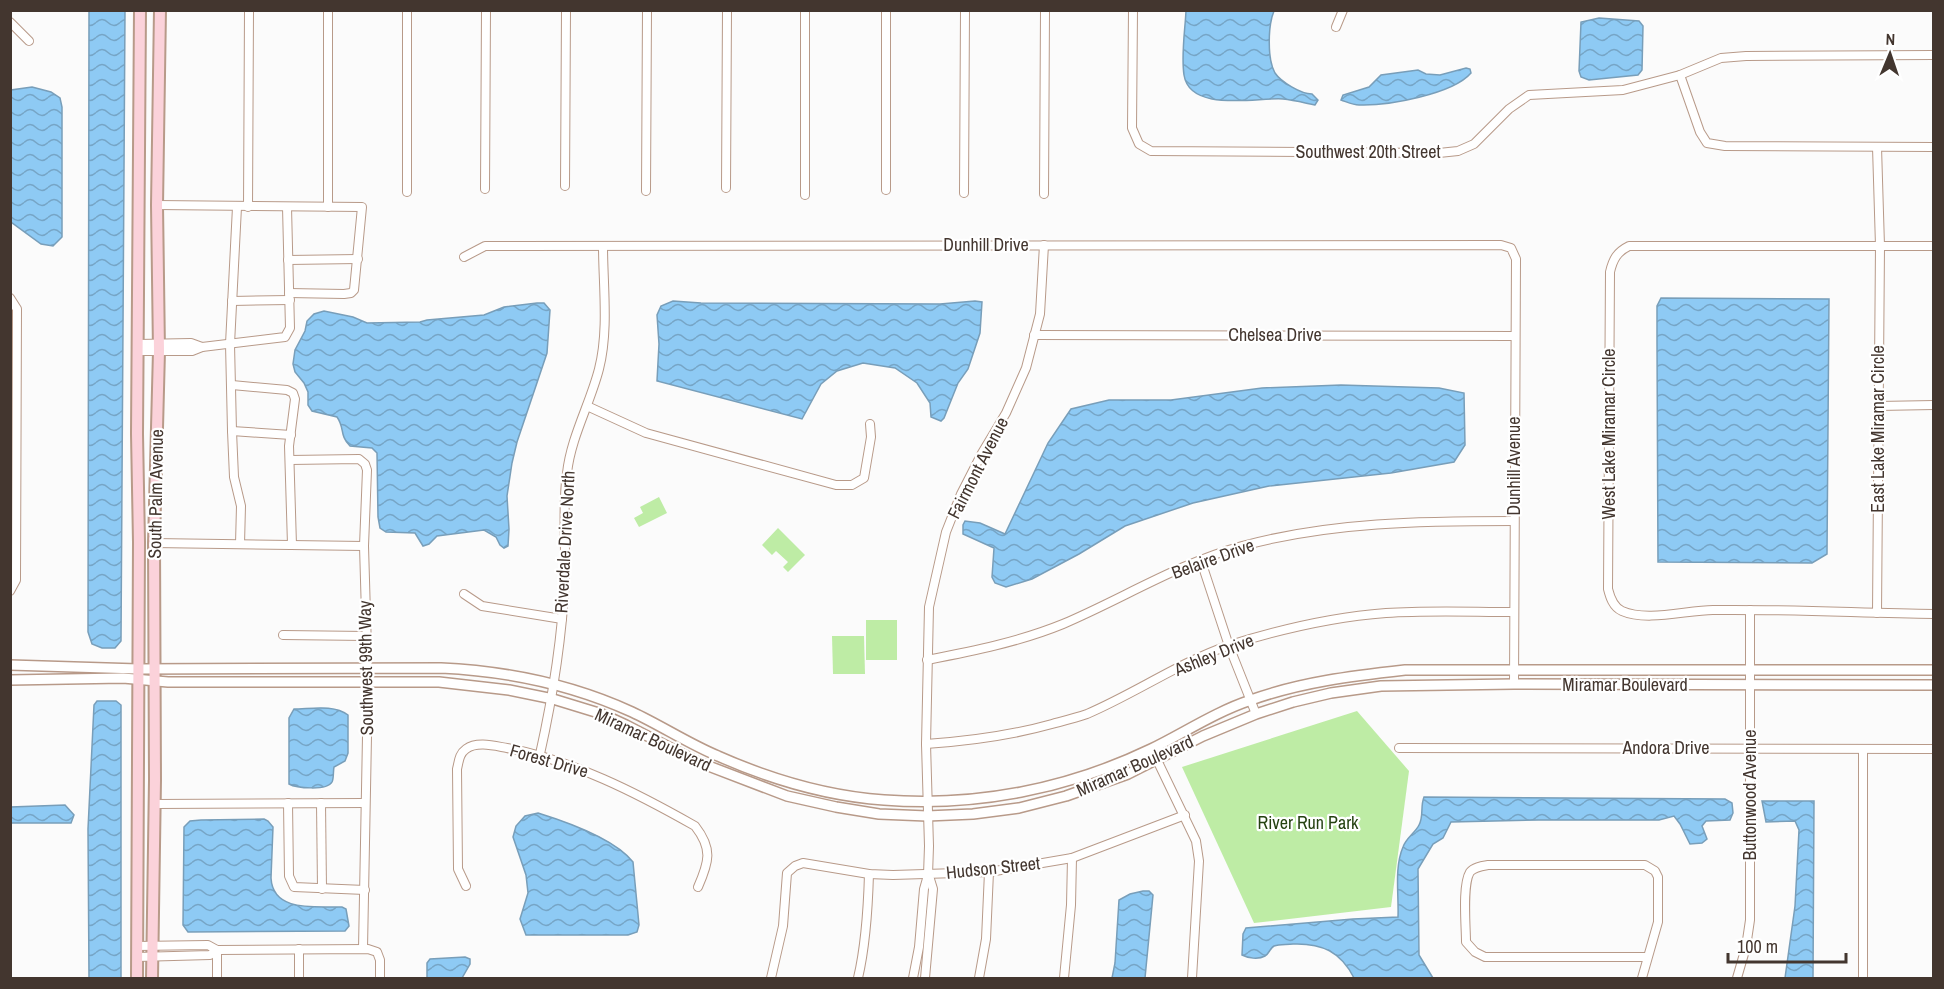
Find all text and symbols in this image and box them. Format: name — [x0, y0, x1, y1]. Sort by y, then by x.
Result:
north arrow — [1860, 24, 1920, 84]
text: N — [1885, 28, 1896, 50]
street label: Southwest 20th Street — [1295, 139, 1441, 164]
street label: Dunhill Drive — [943, 232, 1029, 257]
street label: Chelsea Drive — [1228, 322, 1322, 347]
street label: East Lake Miramar Circle — [1865, 345, 1890, 513]
street label: West Lake Miramar Circle — [1596, 348, 1621, 520]
street label: Fairmont Avenue — [941, 412, 1014, 523]
street label: Dunhill Avenue — [1501, 416, 1526, 516]
street label: South Palm Avenue — [142, 429, 169, 559]
street label: Riverdale Drive North — [548, 470, 581, 614]
street label: Belaire Drive — [1168, 532, 1258, 585]
street label: Southwest 99th Way — [352, 600, 379, 736]
street label: Ashley Drive — [1169, 627, 1257, 682]
street label: Miramar Boulevard — [1562, 672, 1688, 697]
street label: Miramar Boulevard — [591, 702, 715, 777]
street label: Miramar Boulevard — [1072, 729, 1197, 802]
street label: Buttonwood Avenue — [1737, 729, 1762, 861]
street label: Andora Drive — [1622, 735, 1709, 760]
street label: Forest Drive — [507, 737, 591, 784]
park label: River Run Park — [1258, 810, 1359, 835]
street label: Hudson Street — [945, 850, 1041, 885]
scale bar — [1728, 926, 1846, 964]
text: 100 m — [1737, 934, 1778, 959]

